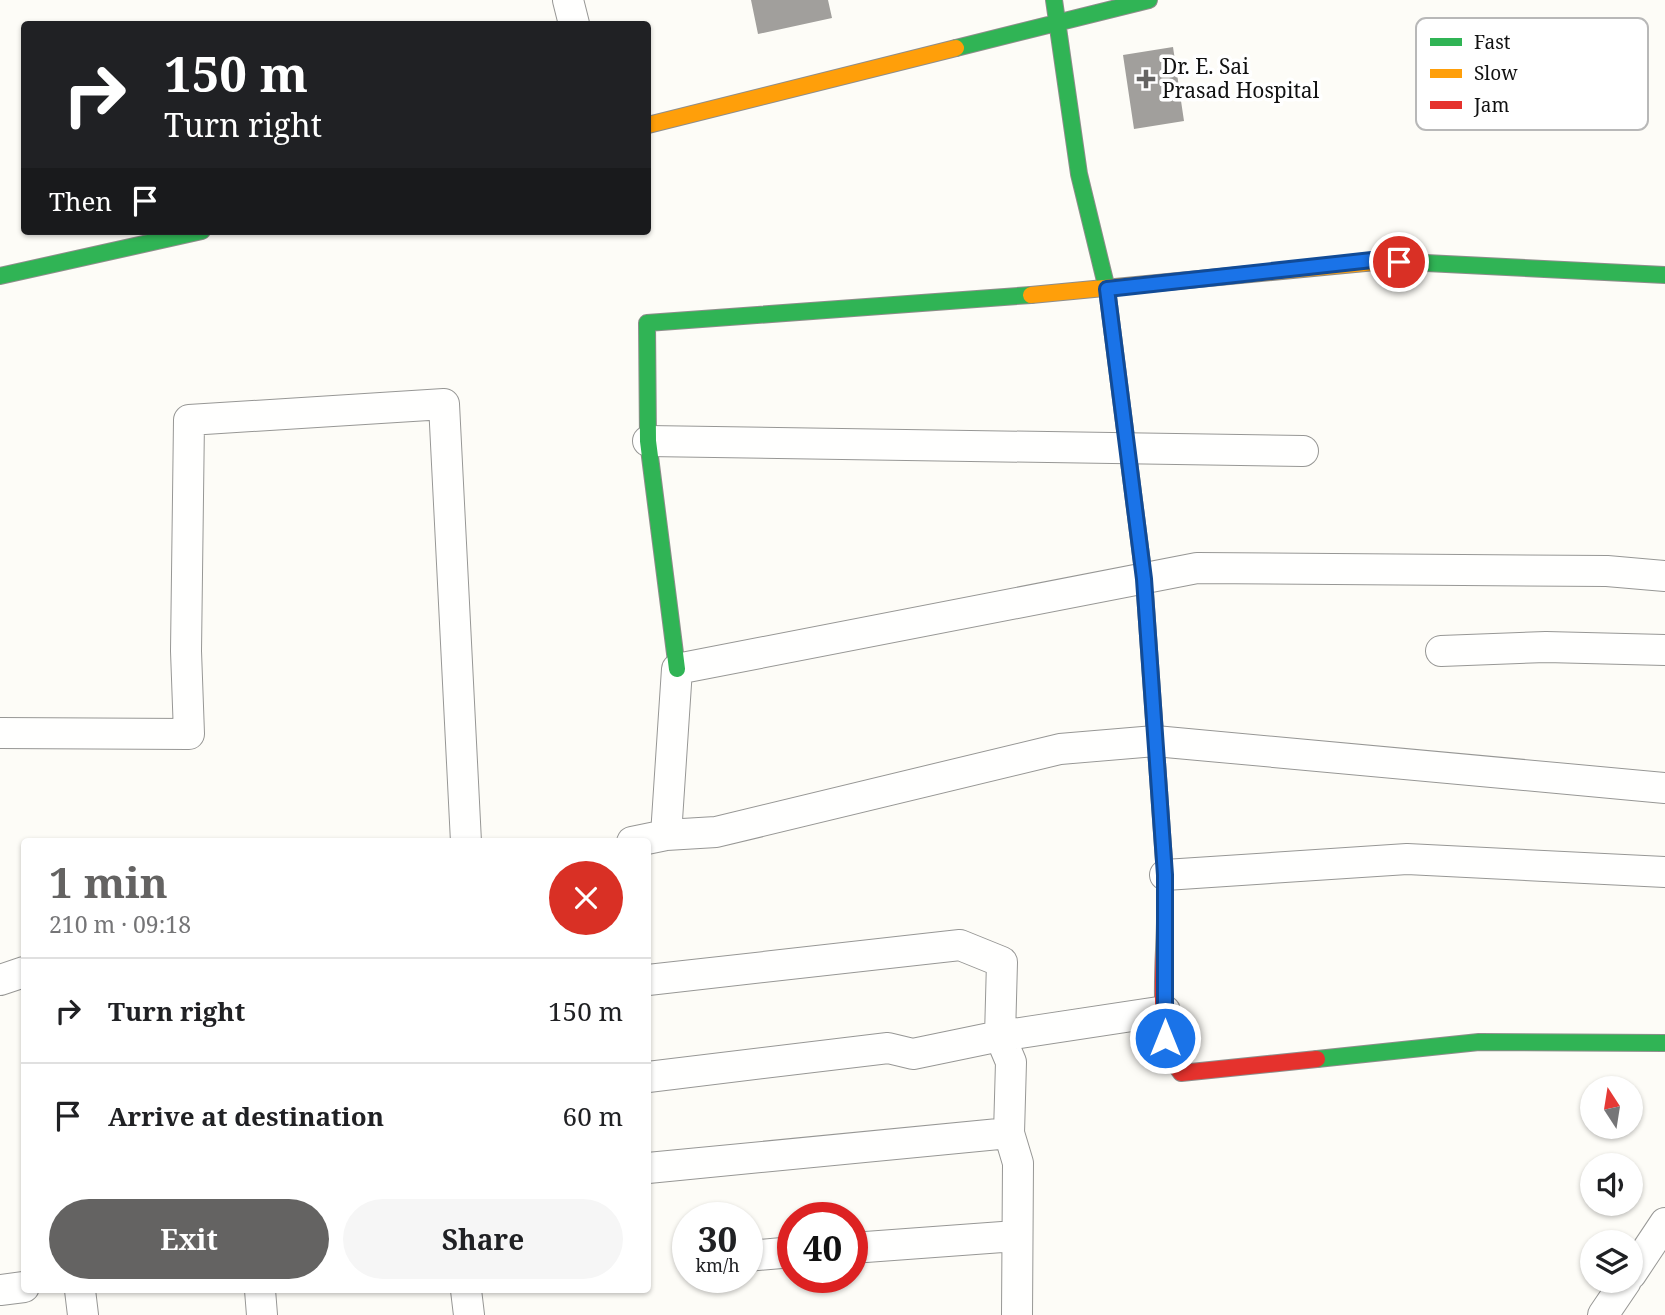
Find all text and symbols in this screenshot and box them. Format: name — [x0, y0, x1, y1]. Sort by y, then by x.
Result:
legend — [1416, 18, 1648, 130]
text: Fast — [1474, 29, 1511, 55]
text: 150 m — [164, 40, 308, 106]
icon: right — [49, 49, 140, 140]
place label: Dr. E. Sai Prasad Hospital — [1162, 52, 1320, 104]
text: Slow — [1474, 60, 1518, 86]
marker: Dr. E. Sai Prasad Hospital — [1136, 69, 1156, 89]
text: Jam — [1473, 92, 1509, 118]
text: Turn right — [164, 103, 322, 146]
icon: arrive — [126, 182, 164, 220]
text: Then — [49, 183, 112, 219]
pin — [1369, 232, 1429, 292]
icon: arrive — [1380, 243, 1418, 281]
text: 1 min — [49, 853, 168, 910]
button: close — [549, 861, 623, 935]
text: 210 m · 09:18 — [49, 908, 191, 940]
icon: right — [49, 992, 87, 1030]
text: Turn right — [108, 993, 245, 1029]
text: 150 m — [548, 993, 623, 1029]
position arrow — [1128, 1001, 1202, 1075]
north arrow — [1580, 1076, 1643, 1139]
map controls — [1580, 1076, 1643, 1293]
icon: arrive — [49, 1097, 87, 1135]
text: Arrive at destination — [108, 1098, 384, 1134]
text: 60 m — [563, 1098, 623, 1134]
button: sound — [1580, 1153, 1643, 1216]
button: Exit — [49, 1199, 329, 1279]
button: Share — [343, 1199, 623, 1279]
speed limit sign: 40 — [777, 1202, 868, 1293]
text: 30 — [698, 1215, 737, 1262]
button: layers — [1580, 1230, 1643, 1293]
text: km/h — [695, 1253, 740, 1277]

